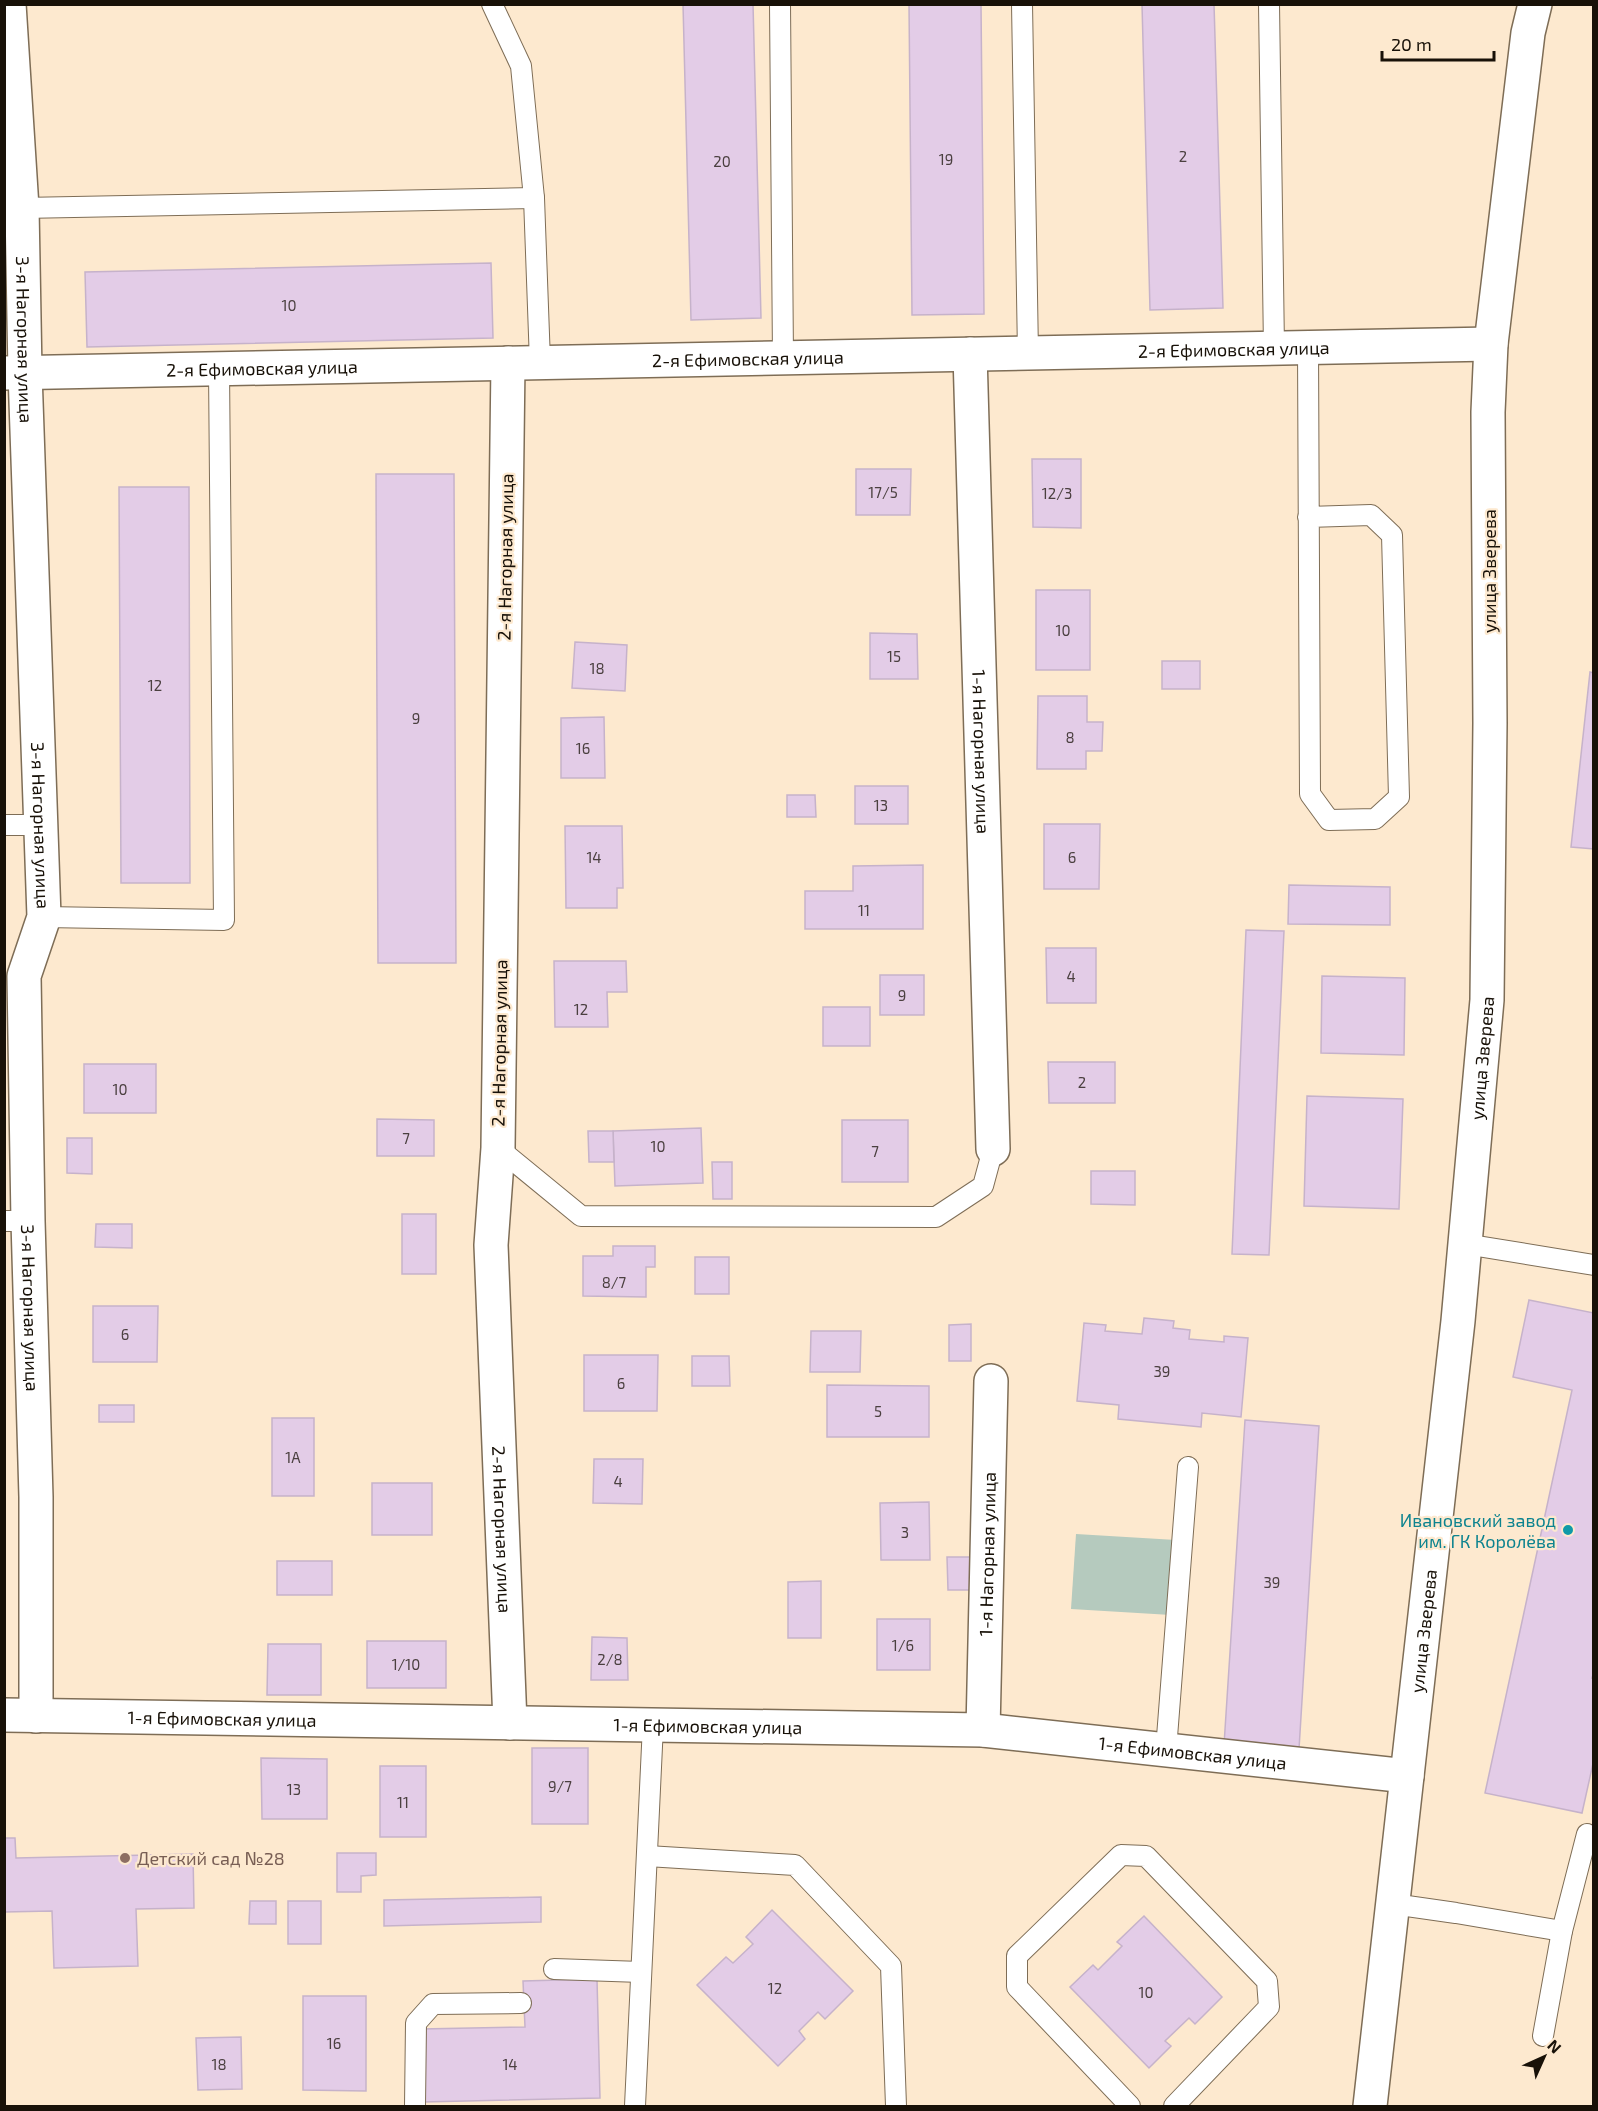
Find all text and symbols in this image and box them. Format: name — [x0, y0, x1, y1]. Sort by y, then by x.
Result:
scale bar — [1382, 24, 1494, 62]
text: 20 m — [1391, 33, 1432, 55]
house number: 2 — [1179, 147, 1187, 165]
house number: 19 — [939, 150, 953, 168]
house number: 20 — [713, 152, 731, 170]
street label: 3-я Нагорная улица — [12, 256, 38, 424]
house number: 10 — [281, 296, 297, 314]
street label: 2-я Ефимовская улица — [1138, 336, 1330, 362]
street label: 2-я Ефимовская улица — [652, 346, 844, 371]
street label: 2-я Ефимовская улица — [166, 355, 358, 381]
street label: 2-я Нагорная улица — [493, 473, 517, 641]
house number: 17/5 — [868, 483, 898, 501]
house number: 12/3 — [1042, 484, 1072, 502]
street label: улица Зверева — [1478, 509, 1500, 633]
house number: 10 — [1055, 621, 1071, 639]
house number: 15 — [887, 647, 901, 665]
house number: 18 — [589, 659, 605, 677]
street label: 1-я Нагорная улица — [968, 669, 995, 834]
house number: 12 — [148, 676, 162, 694]
house number: 9 — [412, 709, 420, 727]
house number: 8 — [1065, 728, 1075, 746]
house number: 16 — [576, 739, 590, 757]
street label: 3-я Нагорная улица — [27, 741, 55, 909]
house number: 13 — [874, 796, 888, 814]
house number: 14 — [586, 848, 602, 866]
house number: 6 — [1068, 848, 1076, 866]
house number: 11 — [858, 901, 870, 919]
street label: 2-я Нагорная улица — [487, 959, 511, 1127]
house number: 4 — [1066, 967, 1076, 985]
house number: 9 — [898, 986, 906, 1004]
street label: улица Зверева — [1465, 995, 1498, 1121]
house number: 12 — [574, 1000, 588, 1018]
house number: 2 — [1078, 1073, 1086, 1091]
house number: 10 — [112, 1080, 128, 1098]
house number: 7 — [402, 1129, 410, 1147]
house number: 10 — [650, 1137, 666, 1155]
house number: 7 — [871, 1142, 879, 1160]
street label: 3-я Нагорная улица — [17, 1224, 44, 1392]
house number: 8/7 — [602, 1273, 627, 1291]
house number: 6 — [121, 1325, 129, 1343]
house number: 39 — [1154, 1362, 1170, 1380]
house number: 6 — [617, 1374, 625, 1392]
house number: 5 — [874, 1402, 882, 1420]
street label: 2-я Нагорная улица — [488, 1445, 517, 1614]
house number: 1А — [285, 1448, 301, 1466]
house number: 4 — [613, 1472, 623, 1490]
street label: 1-я Нагорная улица — [974, 1472, 1000, 1637]
place label: Ивановский завод им. ГК Королёва — [1400, 1509, 1556, 1552]
house number: 3 — [901, 1523, 909, 1541]
marker: Ивановский завод им. ГК Королёва — [1561, 1523, 1575, 1537]
street label: улица Зверева — [1405, 1568, 1441, 1694]
house number: 39 — [1264, 1573, 1280, 1591]
house number: 1/6 — [892, 1636, 914, 1654]
house number: 2/8 — [597, 1650, 623, 1668]
house number: 1/10 — [392, 1655, 420, 1673]
street label: 1-я Ефимовская улица — [127, 1706, 317, 1731]
street label: 1-я Ефимовская улица — [613, 1713, 803, 1738]
street label: 1-я Ефимовская улица — [1098, 1732, 1288, 1774]
house number: 9/7 — [548, 1777, 572, 1795]
house number: 13 — [287, 1780, 301, 1798]
house number: 11 — [397, 1793, 409, 1811]
place label: Детский сад №28 — [137, 1847, 285, 1869]
marker: Детский сад №28 — [118, 1851, 132, 1865]
house number: 12 — [768, 1979, 782, 1997]
house number: 10 — [1138, 1983, 1154, 2001]
north arrow — [1514, 2027, 1574, 2087]
house number: 16 — [327, 2034, 341, 2052]
text: N — [1544, 2035, 1566, 2057]
house number: 18 — [211, 2055, 227, 2073]
house number: 14 — [502, 2055, 518, 2073]

